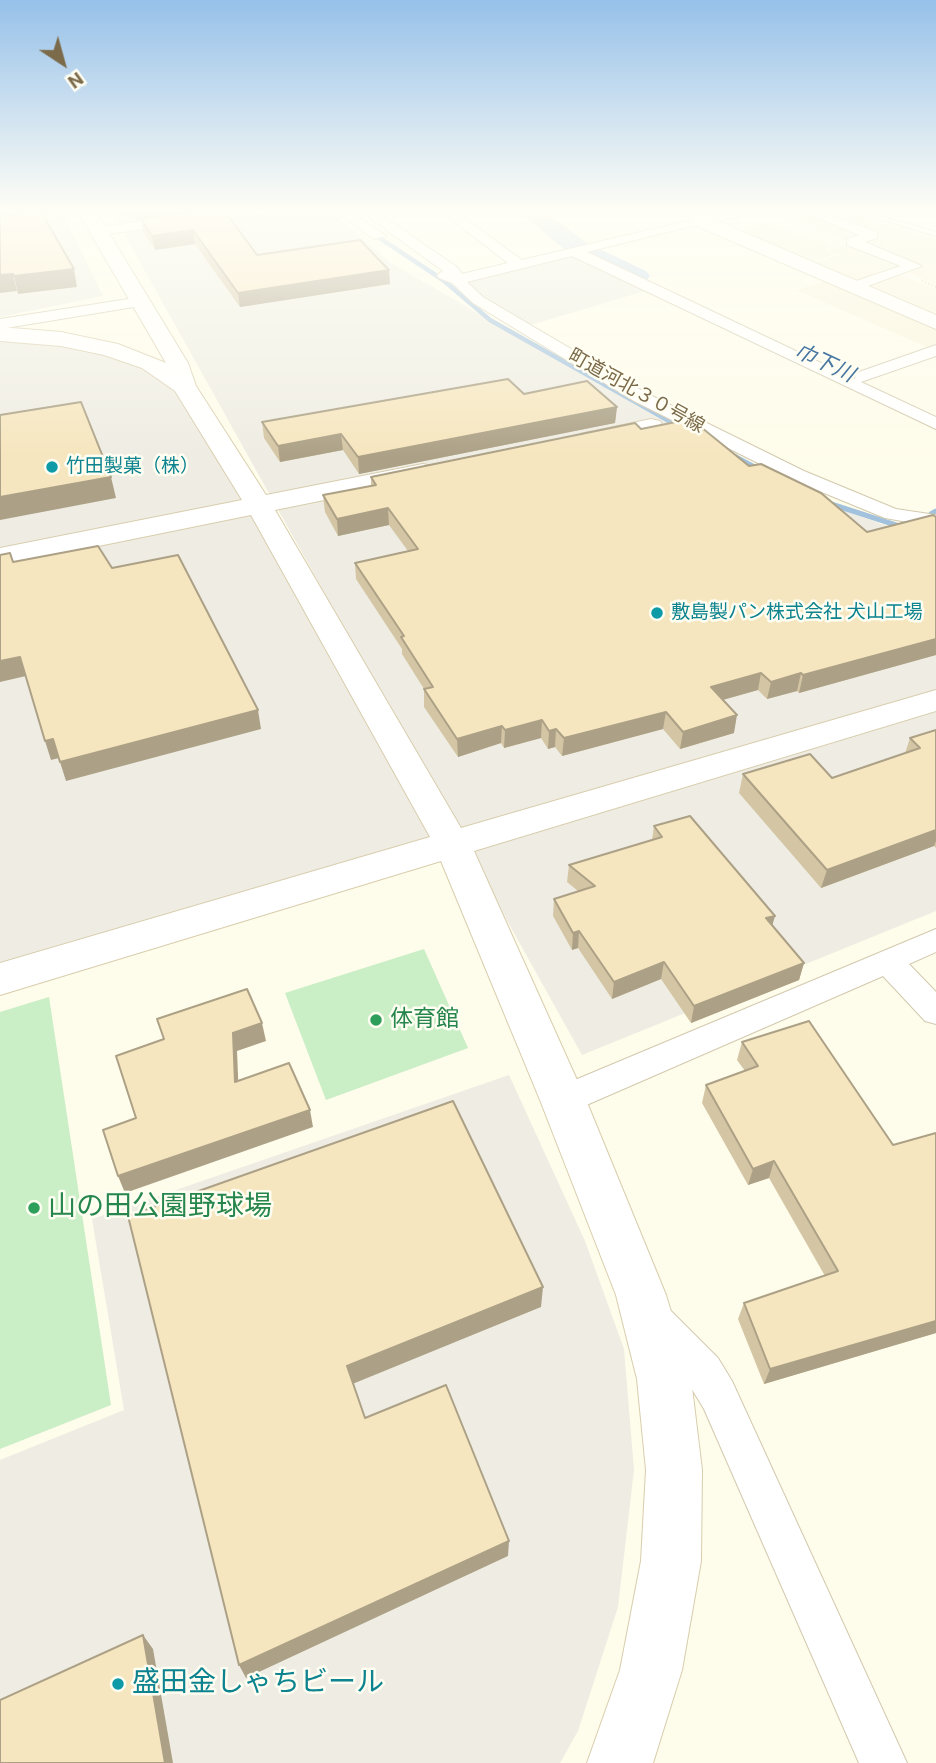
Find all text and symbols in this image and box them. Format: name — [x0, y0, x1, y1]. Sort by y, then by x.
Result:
north arrow — [28, 28, 98, 98]
text: N — [63, 67, 88, 94]
water label: 巾下川 — [790, 339, 858, 389]
street label: 町道河北３０号線 — [564, 345, 708, 439]
place label: 竹田製菓（株） — [66, 456, 199, 478]
marker: 竹田製菓（株） — [44, 459, 60, 475]
place label: 敷島製パン株式会社 犬山工場 — [671, 602, 923, 624]
marker: 敷島製パン株式会社 犬山工場 — [649, 605, 665, 621]
place label: 体育館 — [390, 1006, 459, 1034]
marker: 体育館 — [368, 1012, 384, 1028]
place label: 山の田公園野球場 — [48, 1191, 272, 1225]
marker: 山の田公園野球場 — [26, 1200, 42, 1216]
place label: 盛田金しゃちビール — [132, 1667, 384, 1701]
marker: 盛田金しゃちビール — [110, 1676, 126, 1692]

